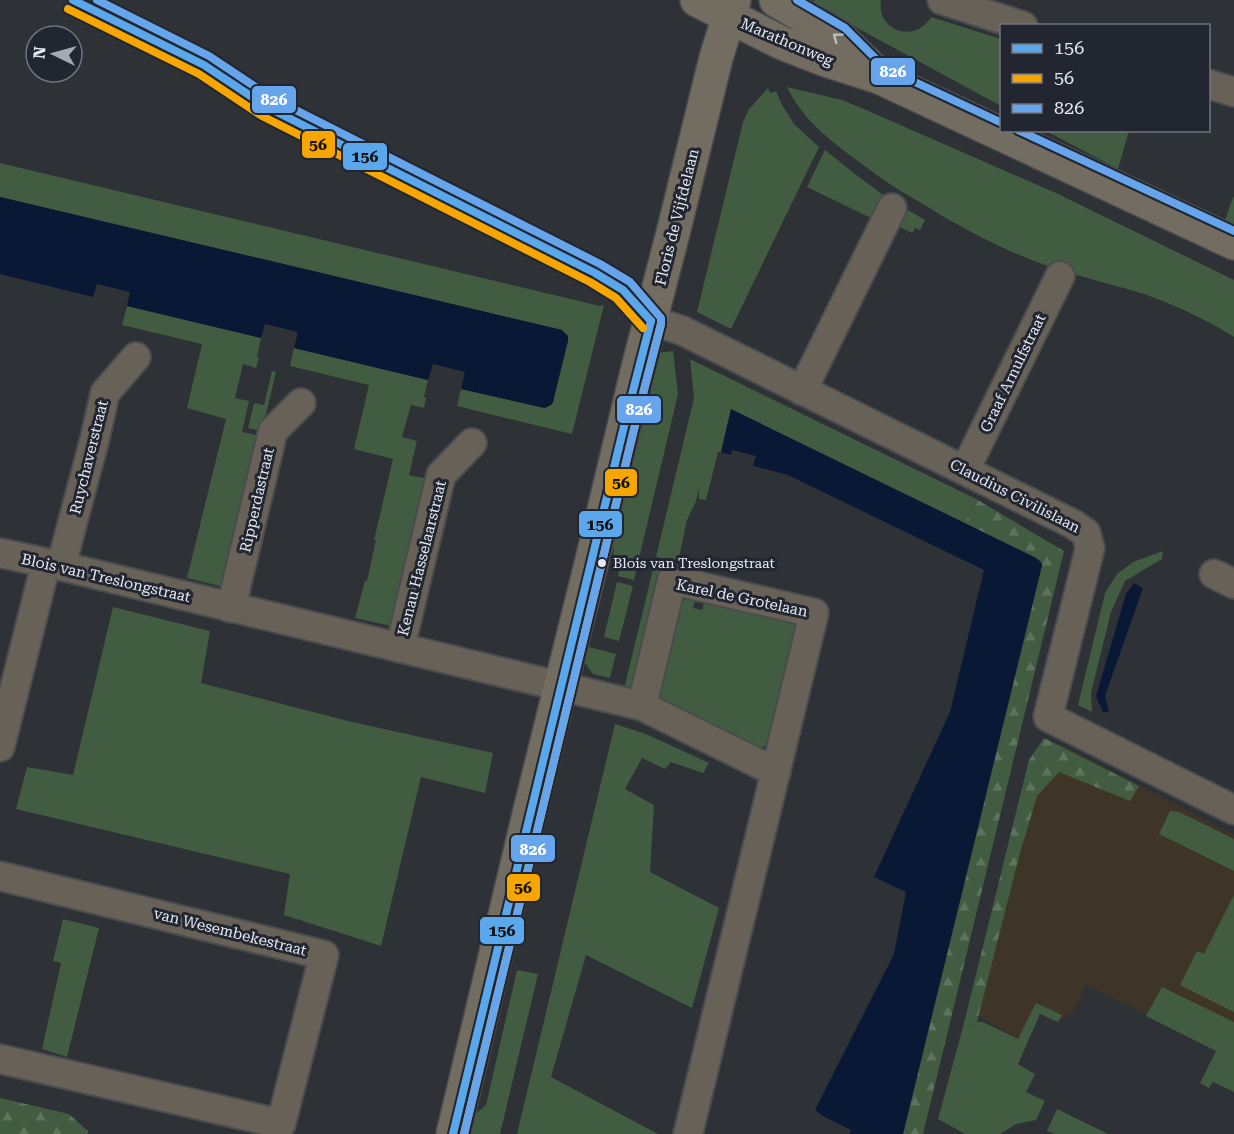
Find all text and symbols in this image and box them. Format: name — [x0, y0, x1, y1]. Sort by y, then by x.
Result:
street label: Marathonweg — [738, 14, 837, 70]
north arrow — [24, 24, 84, 84]
legend — [1000, 24, 1210, 132]
one-way arrow — [832, 33, 843, 44]
text: 156 — [1054, 37, 1084, 58]
text: N — [30, 46, 50, 60]
line badge: 826 — [870, 57, 916, 86]
text: 826 — [880, 62, 906, 81]
text: 56 — [1054, 67, 1074, 88]
line badge: 826 — [251, 85, 297, 114]
text: 826 — [261, 90, 287, 109]
text: 826 — [1054, 97, 1084, 118]
line badge: 56 — [301, 130, 336, 159]
text: 56 — [309, 135, 327, 154]
line badge: 156 — [342, 142, 388, 171]
text: 156 — [352, 147, 378, 166]
street label: Floris de Vijfdelaan — [651, 147, 703, 287]
street label: Graaf Arnulfstraat — [976, 310, 1050, 435]
line badge: 826 — [616, 395, 662, 424]
street label: Ruychaverstraat — [66, 398, 112, 516]
text: 826 — [626, 400, 652, 419]
street label: Ripperdastraat — [236, 445, 278, 554]
street label: Claudius Civilislaan — [947, 455, 1083, 537]
line badge: 56 — [604, 468, 638, 497]
text: 56 — [612, 473, 630, 492]
street label: Kenau Hasselaarstraat — [394, 478, 450, 638]
line badge: 156 — [578, 510, 623, 538]
text: 156 — [587, 515, 613, 534]
street label: Blois van Treslongstraat — [20, 550, 193, 606]
place label: Blois van Treslongstraat — [613, 555, 775, 571]
marker: Blois van Treslongstraat — [596, 557, 608, 569]
street label: Karel de Grotelaan — [675, 575, 810, 621]
line badge: 826 — [510, 834, 556, 863]
text: 826 — [520, 840, 546, 859]
line badge: 56 — [506, 873, 541, 902]
text: 56 — [514, 878, 532, 897]
street label: van Wesembekestraat — [152, 904, 309, 960]
line badge: 156 — [479, 916, 525, 945]
text: 156 — [489, 921, 515, 940]

